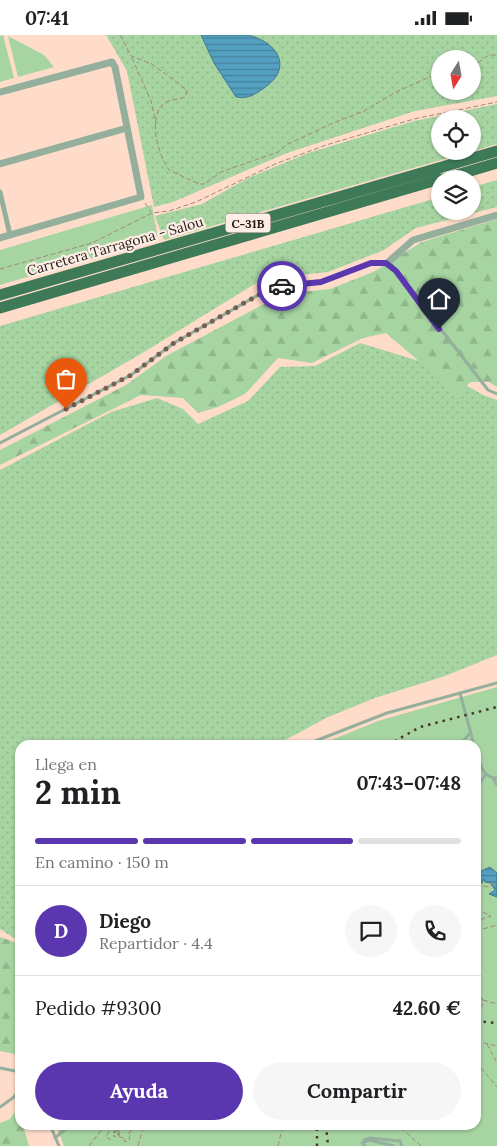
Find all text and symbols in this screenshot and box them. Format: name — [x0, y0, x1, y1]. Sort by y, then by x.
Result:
text: 07:41 — [25, 6, 69, 30]
north arrow — [431, 50, 481, 100]
map controls — [431, 50, 481, 220]
button: locate — [431, 110, 481, 160]
button: layers — [431, 170, 481, 220]
street label: Carretera Tarragona - Salou — [25, 212, 205, 280]
road number: C-31B — [226, 213, 270, 233]
courier — [257, 261, 307, 311]
icon: car — [268, 272, 296, 300]
pin — [418, 278, 460, 329]
icon: home — [425, 285, 453, 313]
pin — [45, 358, 87, 409]
icon: bag — [52, 365, 80, 393]
text: Llega en — [35, 754, 97, 774]
text: 07:43–07:48 — [357, 771, 461, 795]
text: 2 min — [35, 772, 121, 813]
text: En camino · 150 m — [35, 852, 169, 872]
button: chat — [345, 905, 397, 957]
button: phone — [409, 905, 461, 957]
text: Diego — [99, 909, 151, 933]
text: D — [54, 919, 68, 943]
text: Repartidor · 4.4 — [99, 933, 213, 953]
text: Pedido #9300 — [35, 996, 162, 1020]
text: 42.60 € — [393, 996, 461, 1020]
button: Ayuda — [35, 1062, 243, 1120]
button: Compartir — [253, 1062, 461, 1120]

